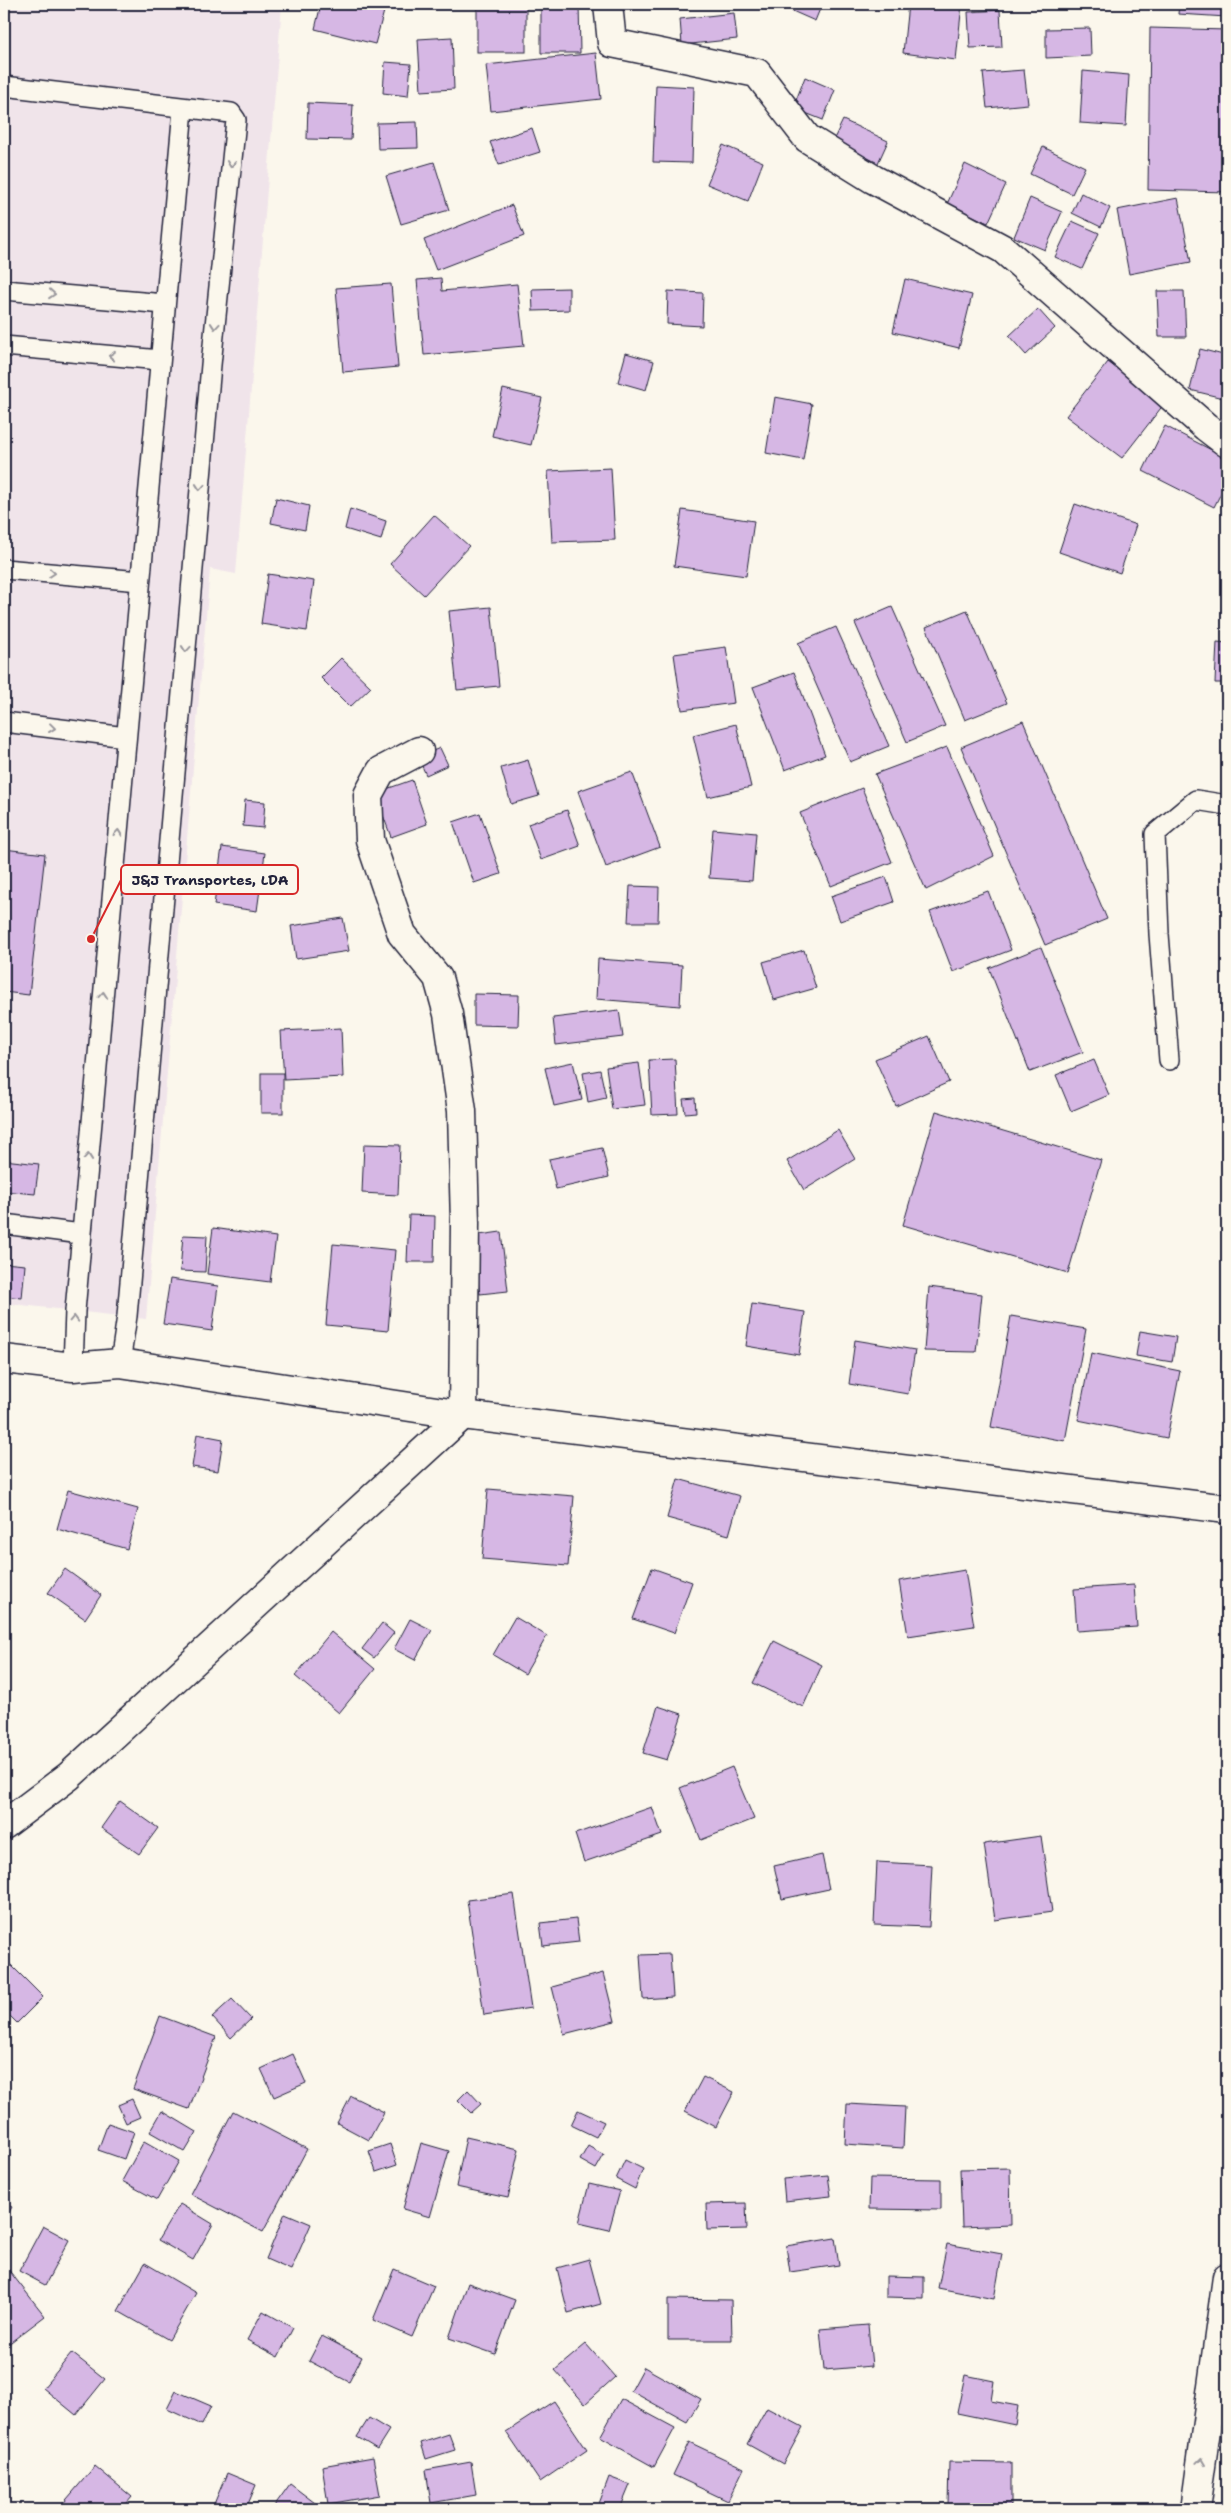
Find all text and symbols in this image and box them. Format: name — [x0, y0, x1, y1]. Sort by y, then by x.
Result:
one-way arrow — [226, 160, 237, 168]
one-way arrow — [49, 289, 57, 300]
one-way arrow — [210, 322, 221, 330]
one-way arrow — [108, 351, 116, 362]
one-way arrow — [195, 484, 206, 492]
one-way arrow — [49, 567, 57, 578]
one-way arrow — [181, 646, 192, 654]
one-way arrow — [48, 722, 56, 733]
one-way arrow — [112, 829, 123, 837]
callout: J&J Transportes, LDA — [121, 865, 298, 894]
text: J&J Transportes, LDA — [132, 871, 289, 889]
one-way arrow — [97, 991, 108, 999]
one-way arrow — [83, 1152, 94, 1160]
one-way arrow — [69, 1314, 80, 1322]
one-way arrow — [1196, 2457, 1206, 2465]

